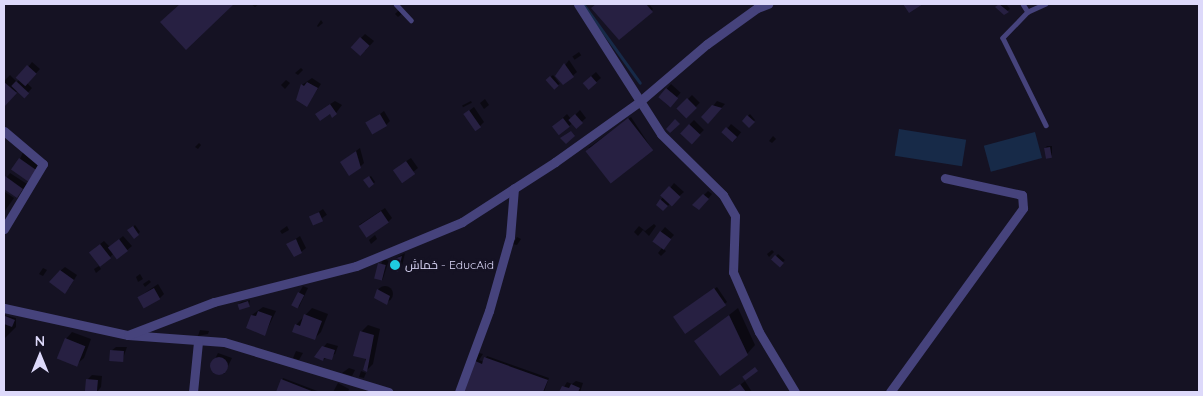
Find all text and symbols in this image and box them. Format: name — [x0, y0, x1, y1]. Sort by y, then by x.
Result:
place label: خماش - EducAid — [405, 258, 494, 272]
marker: خماش - EducAid — [389, 259, 401, 271]
north arrow — [15, 331, 65, 381]
text: N — [35, 332, 45, 350]

